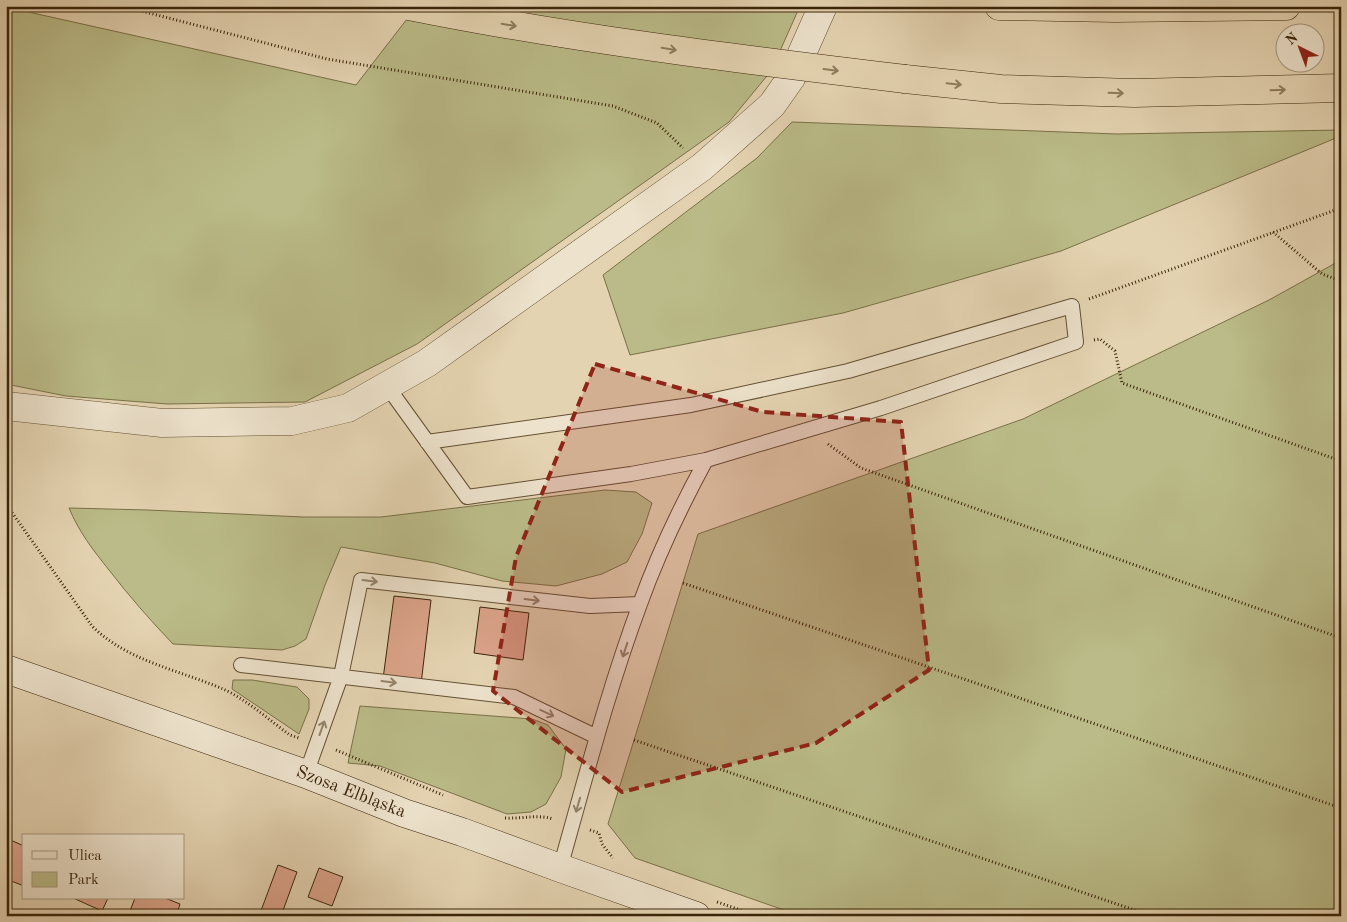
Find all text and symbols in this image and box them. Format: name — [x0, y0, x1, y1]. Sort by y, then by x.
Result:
one-way arrow — [500, 20, 516, 30]
north arrow — [1274, 22, 1324, 72]
text: N — [1283, 30, 1301, 48]
one-way arrow — [661, 45, 677, 55]
one-way arrow — [822, 65, 838, 75]
one-way arrow — [945, 79, 961, 89]
one-way arrow — [1270, 86, 1286, 95]
one-way arrow — [1108, 88, 1124, 97]
one-way arrow — [362, 576, 378, 586]
one-way arrow — [523, 595, 539, 605]
one-way arrow — [619, 642, 629, 658]
one-way arrow — [381, 677, 397, 687]
one-way arrow — [540, 709, 555, 719]
one-way arrow — [318, 720, 328, 736]
street label: Szosa Elbląska — [294, 763, 408, 821]
one-way arrow — [572, 797, 582, 813]
legend — [22, 834, 185, 900]
text: Ulica — [68, 849, 102, 864]
text: Park — [68, 873, 99, 888]

